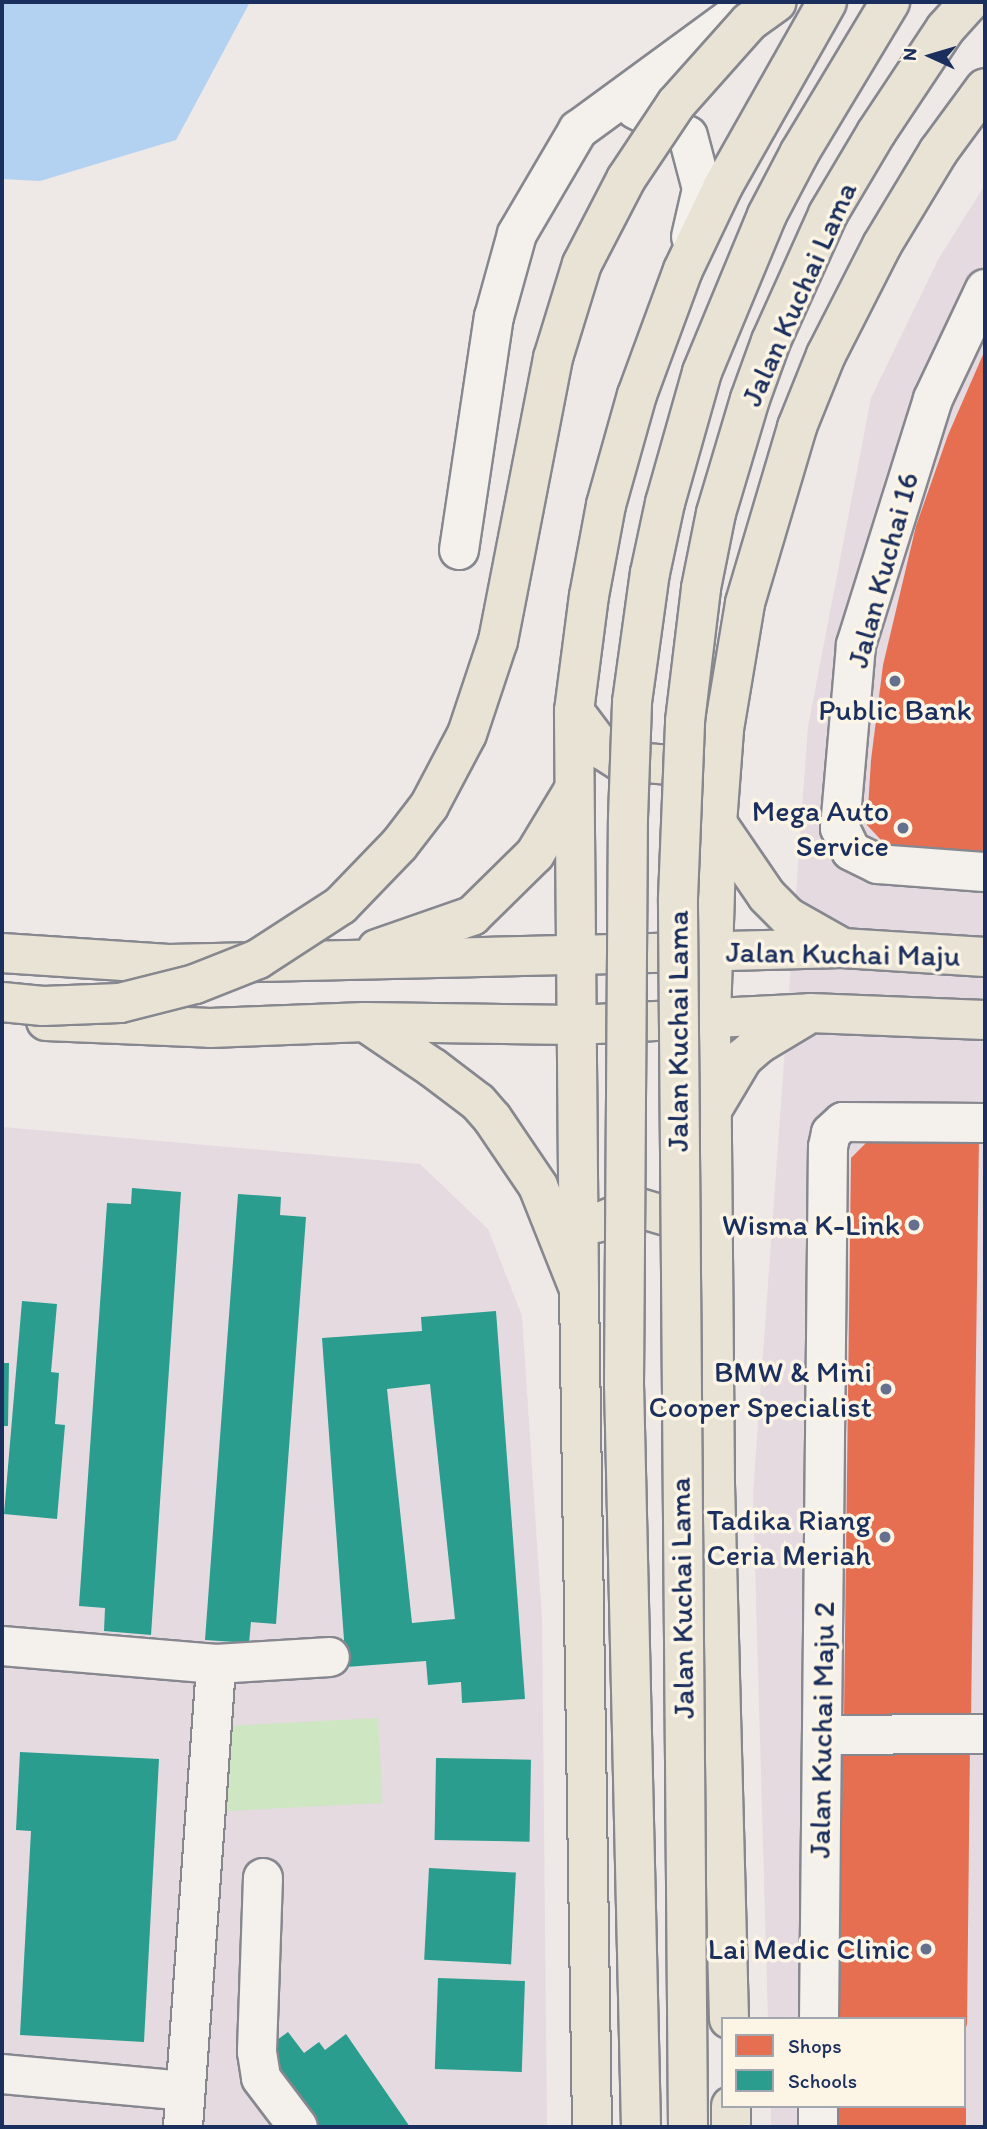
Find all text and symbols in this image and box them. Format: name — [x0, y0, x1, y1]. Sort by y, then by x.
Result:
north arrow — [896, 21, 966, 91]
text: N — [898, 47, 921, 62]
street label: Jalan Kuchai Lama — [734, 177, 864, 411]
street label: Jalan Kuchai 16 — [840, 469, 926, 671]
marker: Public Bank — [887, 673, 903, 689]
place label: Public Bank — [818, 692, 972, 728]
place label: Mega Auto Service — [752, 793, 889, 864]
marker: Mega Auto Service — [895, 820, 911, 836]
street label: Jalan Kuchai Lama — [660, 911, 696, 1151]
street label: Jalan Kuchai Maju — [726, 934, 960, 974]
place label: Wisma K-Link — [721, 1207, 900, 1243]
marker: Wisma K-Link — [906, 1217, 922, 1233]
place label: BMW & Mini Cooper Specialist — [649, 1354, 872, 1424]
marker: BMW & Mini Cooper Specialist — [878, 1381, 894, 1397]
street label: Jalan Kuchai Lama — [662, 1478, 702, 1718]
place label: Tadika Riang Ceria Meriah — [707, 1502, 871, 1572]
marker: Tadika Riang Ceria Meriah — [877, 1529, 893, 1545]
street label: Jalan Kuchai Maju 2 — [802, 1602, 842, 1858]
place label: Lai Medic Clinic — [709, 1931, 910, 1967]
marker: Lai Medic Clinic — [916, 1939, 936, 1959]
legend — [721, 2017, 966, 2108]
text: Shops — [788, 2033, 842, 2058]
text: Schools — [788, 2068, 857, 2093]

